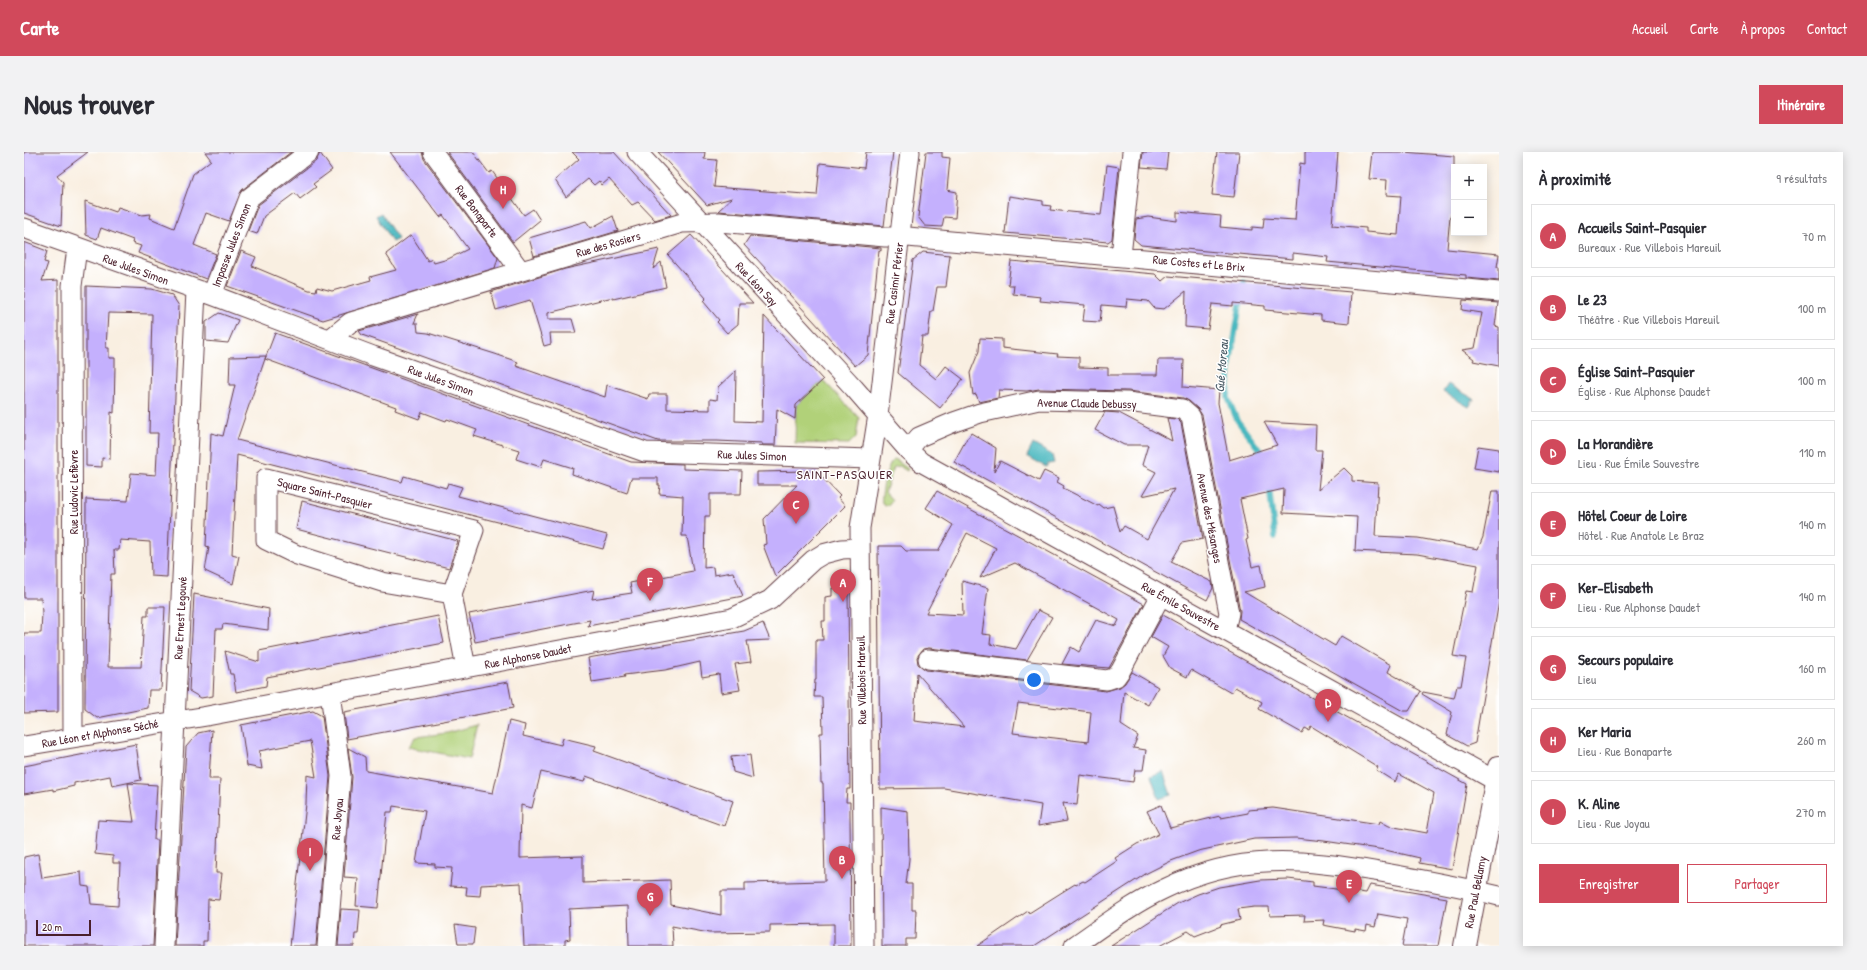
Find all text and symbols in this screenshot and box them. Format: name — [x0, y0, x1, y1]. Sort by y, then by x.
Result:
text: Carte — [20, 15, 59, 41]
text: Accueil — [1632, 19, 1668, 38]
text: Carte — [1690, 19, 1719, 38]
text: À propos — [1741, 19, 1785, 38]
text: Contact — [1807, 19, 1847, 38]
text: Nous trouver — [24, 85, 155, 123]
button: Itinéraire — [1759, 85, 1843, 124]
map controls — [1451, 164, 1487, 236]
button: + — [1451, 164, 1487, 200]
text: À proximité — [1539, 167, 1611, 190]
text: 9 résultats — [1776, 169, 1827, 187]
pin: H — [490, 176, 516, 209]
street label: Rue Bonaparte — [451, 181, 503, 241]
street label: Impasse Jules Simon — [207, 200, 255, 290]
button: − — [1451, 200, 1487, 236]
text: Accueils Saint-Pasquier — [1578, 217, 1707, 238]
street label: Rue des Rosiers — [574, 227, 643, 261]
text: A — [1550, 227, 1556, 245]
text: 70 m — [1802, 227, 1826, 245]
text: Bureaux · Rue Villebois Mareuil — [1578, 238, 1721, 256]
street label: Rue Casimir Périer — [881, 241, 907, 325]
street label: Rue Jules Simon — [101, 249, 171, 289]
street label: Rue Costes et Le Brix — [1152, 250, 1246, 276]
street label: Rue Léon Say — [732, 258, 782, 310]
text: Le 23 — [1578, 289, 1607, 310]
text: B — [1550, 299, 1556, 317]
text: 100 m — [1798, 299, 1826, 317]
text: Théâtre · Rue Villebois Mareuil — [1578, 310, 1719, 328]
water label: Gué Moreau — [1210, 337, 1232, 393]
street label: Rue Jules Simon — [406, 360, 476, 400]
text: Église Saint-Pasquier — [1578, 361, 1695, 382]
text: C — [1549, 371, 1557, 389]
text: 100 m — [1798, 371, 1826, 389]
text: Église · Rue Alphonse Daudet — [1578, 382, 1710, 400]
street label: Avenue Claude Debussy — [1037, 394, 1137, 412]
text: La Morandière — [1578, 433, 1653, 454]
text: D — [1550, 443, 1556, 461]
text: 110 m — [1799, 443, 1826, 461]
street label: Rue Jules Simon — [717, 445, 787, 465]
street label: Rue Ludovic Lefièvre — [65, 450, 82, 534]
text: Lieu · Rue Émile Souvestre — [1578, 454, 1700, 472]
district label: SAINT-PASQUIER — [797, 465, 893, 483]
street label: Avenue des Mésanges — [1193, 471, 1227, 565]
street label: Square Saint-Pasquier — [276, 473, 375, 513]
pin: C — [783, 491, 809, 524]
text: Hôtel Coeur de Loire — [1578, 505, 1687, 526]
text: E — [1550, 515, 1556, 533]
text: 140 m — [1799, 515, 1826, 533]
text: Hôtel · Rue Anatole Le Braz — [1578, 526, 1704, 544]
pin: F — [637, 568, 663, 601]
pin: A — [830, 569, 856, 602]
street label: Rue Ernest Legouvé — [169, 576, 191, 660]
street label: Rue Émile Souvestre — [1139, 577, 1224, 635]
text: Ker-Elisabeth — [1578, 577, 1653, 598]
text: F — [1551, 587, 1555, 605]
text: 140 m — [1799, 587, 1826, 605]
text: Lieu · Rue Alphonse Daudet — [1578, 598, 1700, 616]
street label: Rue Villebois Mareuil — [852, 635, 870, 725]
street label: Rue Alphonse Daudet — [483, 639, 574, 673]
text: Secours populaire — [1578, 649, 1674, 670]
text: G — [1550, 659, 1556, 677]
text: 160 m — [1798, 659, 1826, 677]
your location — [1024, 670, 1044, 690]
text: Lieu — [1578, 670, 1596, 688]
pin: D — [1315, 689, 1341, 722]
street label: Rue Léon et Alphonse Séché — [40, 714, 160, 752]
text: Ker Maria — [1578, 721, 1631, 742]
text: H — [1550, 731, 1556, 749]
text: 260 m — [1797, 731, 1826, 749]
text: Lieu · Rue Bonaparte — [1578, 742, 1672, 760]
text: K. Aline — [1578, 793, 1620, 814]
street label: Rue Joyau — [327, 797, 347, 840]
text: I — [1551, 803, 1555, 821]
text: 270 m — [1796, 803, 1826, 821]
text: Lieu · Rue Joyau — [1578, 814, 1650, 832]
pin: I — [297, 838, 323, 871]
pin: B — [829, 846, 855, 879]
street label: Rue Paul Bellamy — [1460, 855, 1490, 929]
button: Enregistrer — [1539, 864, 1679, 903]
button: Partager — [1687, 864, 1827, 903]
pin: E — [1336, 870, 1362, 903]
pin: G — [637, 883, 663, 916]
scale bar — [36, 918, 91, 937]
text: 20 m — [42, 920, 62, 934]

